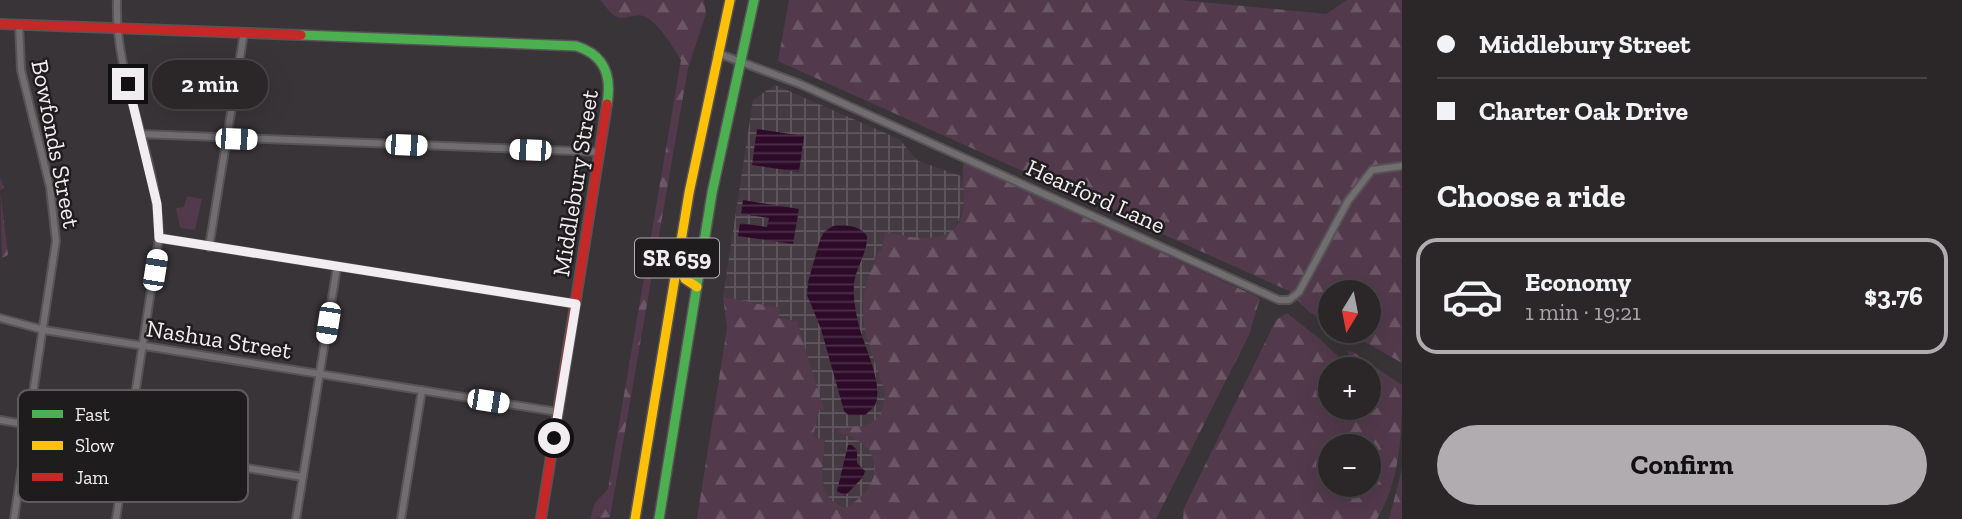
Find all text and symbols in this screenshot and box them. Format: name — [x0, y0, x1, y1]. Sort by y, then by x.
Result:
text: Middlebury Street — [1479, 28, 1690, 60]
street label: Bowfonds Street — [25, 57, 87, 231]
callout: 2 min — [152, 60, 268, 108]
route end — [112, 68, 144, 100]
text: 2 min — [181, 70, 239, 98]
street label: Middlebury Street — [546, 87, 604, 278]
text: Charter Oak Drive — [1479, 95, 1688, 127]
car — [215, 128, 258, 150]
car — [385, 134, 428, 156]
car — [509, 139, 552, 161]
street label: Hearford Lane — [1022, 153, 1170, 239]
text: Choose a ride — [1437, 177, 1625, 215]
road number: SR 659 — [635, 238, 719, 278]
car — [142, 248, 169, 292]
icon: car — [1441, 265, 1504, 328]
text: Economy — [1525, 266, 1631, 298]
north arrow — [1318, 280, 1381, 343]
map controls — [1318, 280, 1381, 497]
text: $3.76 — [1864, 280, 1923, 312]
text: 1 min · 19:21 — [1525, 298, 1641, 326]
car — [315, 301, 342, 345]
street label: Nashua Street — [144, 313, 294, 365]
button: + — [1318, 357, 1381, 420]
car — [466, 387, 511, 415]
legend — [18, 390, 248, 502]
text: Fast — [75, 403, 110, 426]
route start — [538, 422, 570, 454]
button: Confirm — [1437, 425, 1927, 505]
text: Slow — [75, 434, 115, 457]
button: − — [1318, 434, 1381, 497]
text: Jam — [75, 466, 109, 489]

